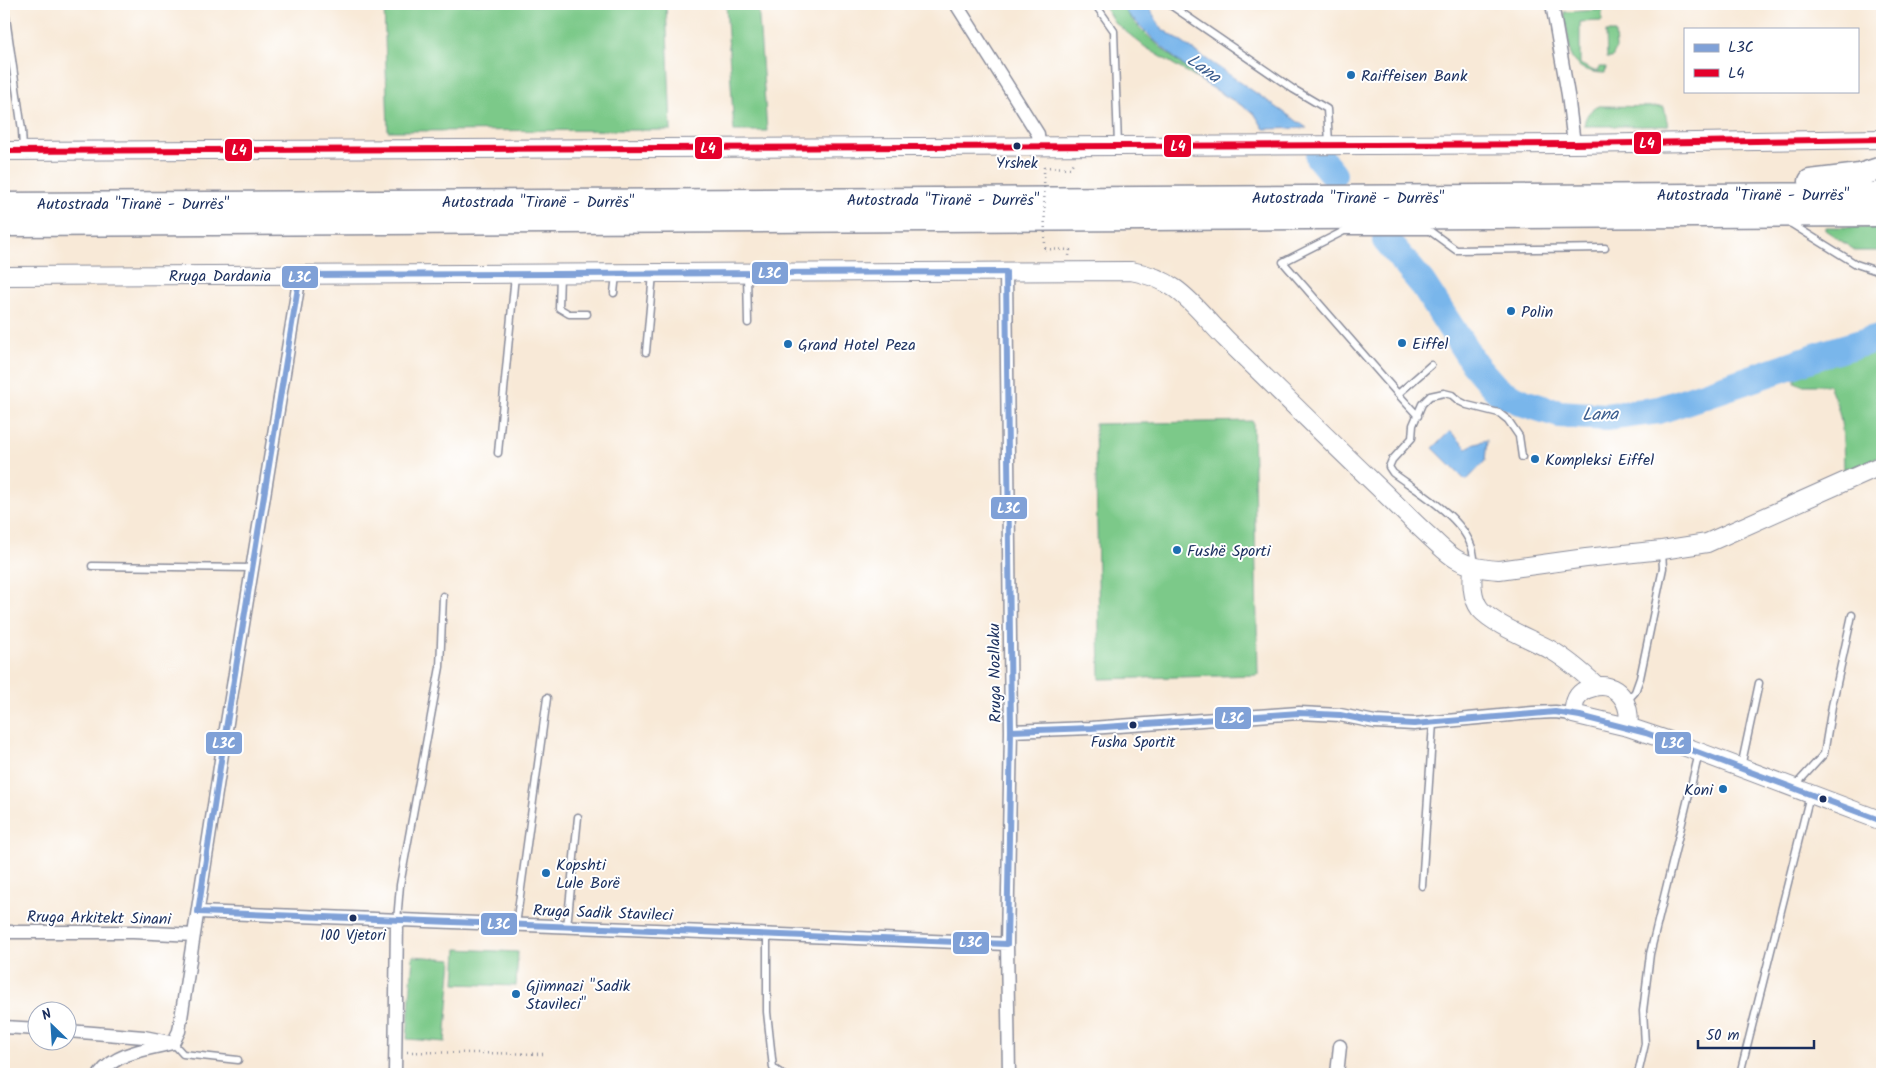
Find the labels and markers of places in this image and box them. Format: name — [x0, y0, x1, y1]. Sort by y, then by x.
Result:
place label: Raiffeisen Bank — [1361, 64, 1468, 89]
marker: Raiffeisen Bank — [1345, 69, 1357, 81]
marker: Yrshek — [1012, 141, 1022, 151]
place label: Yrshek — [996, 152, 1039, 176]
place label: Polin — [1521, 300, 1553, 325]
marker: Polin — [1505, 305, 1517, 317]
place label: Eiffel — [1412, 332, 1448, 357]
place label: Grand Hotel Peza — [798, 333, 916, 358]
marker: Eiffel — [1396, 337, 1408, 349]
marker: Grand Hotel Peza — [782, 338, 794, 350]
place label: Kompleksi Eiffel — [1545, 448, 1654, 473]
marker: Kompleksi Eiffel — [1529, 453, 1541, 465]
place label: Fushë Sporti — [1187, 539, 1272, 564]
marker: Fushë Sporti — [1171, 544, 1183, 556]
marker: Fusha Sportit — [1128, 720, 1138, 730]
place label: Fusha Sportit — [1091, 731, 1175, 755]
place label: Koni — [1684, 778, 1714, 803]
marker: Koni — [1717, 783, 1729, 795]
unlabelled marker — [1818, 794, 1828, 804]
place label: Kopshti Lule Borë — [556, 853, 620, 896]
marker: Kopshti Lule Borë — [540, 867, 552, 879]
marker: 100 Vjetori — [348, 913, 358, 923]
place label: 100 Vjetori — [320, 924, 387, 948]
place label: Gjimnazi "Sadik Stavileci" — [526, 974, 631, 1017]
marker: Gjimnazi "Sadik Stavileci" — [510, 988, 522, 1000]

